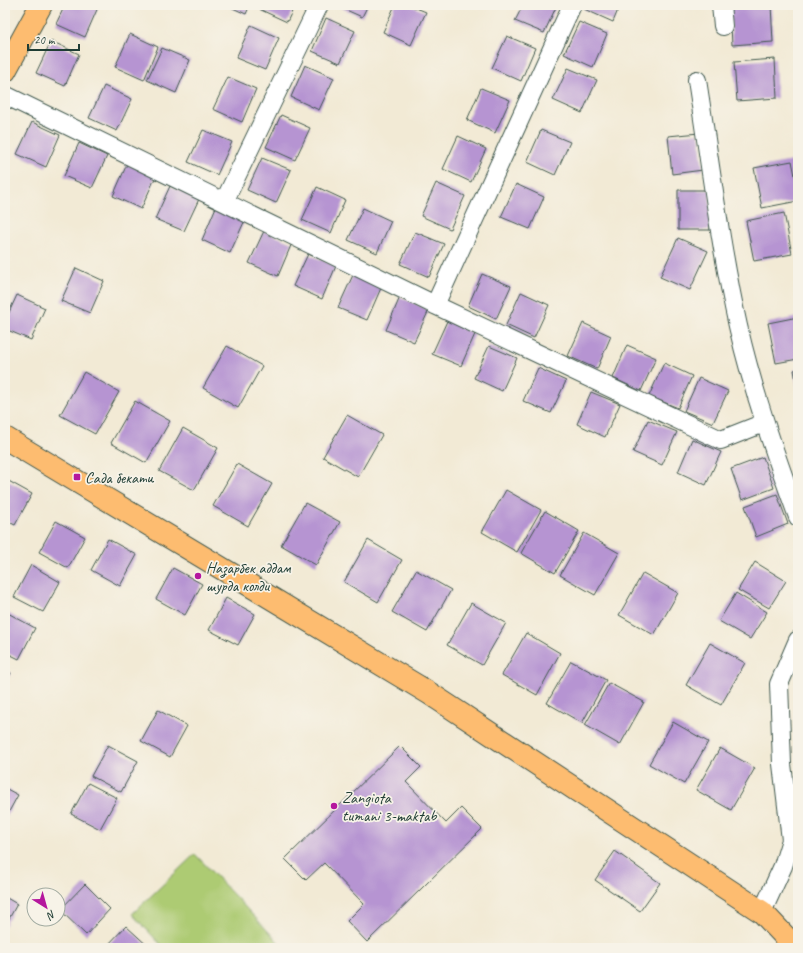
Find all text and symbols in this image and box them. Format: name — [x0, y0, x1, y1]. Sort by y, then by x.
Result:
scale bar — [28, 26, 79, 52]
text: 20 m — [34, 32, 56, 48]
place label: Сада бекати — [85, 468, 154, 488]
marker: Сада бекати — [72, 472, 82, 482]
place label: Назарбек аддам шурда колди — [206, 558, 291, 596]
marker: Назарбек аддам шурда колди — [193, 571, 203, 581]
place label: Zangiota tumani 3-maktab — [342, 788, 437, 826]
marker: Zangiota tumani 3-maktab — [329, 801, 339, 811]
north arrow — [26, 887, 66, 927]
text: N — [43, 907, 59, 924]

